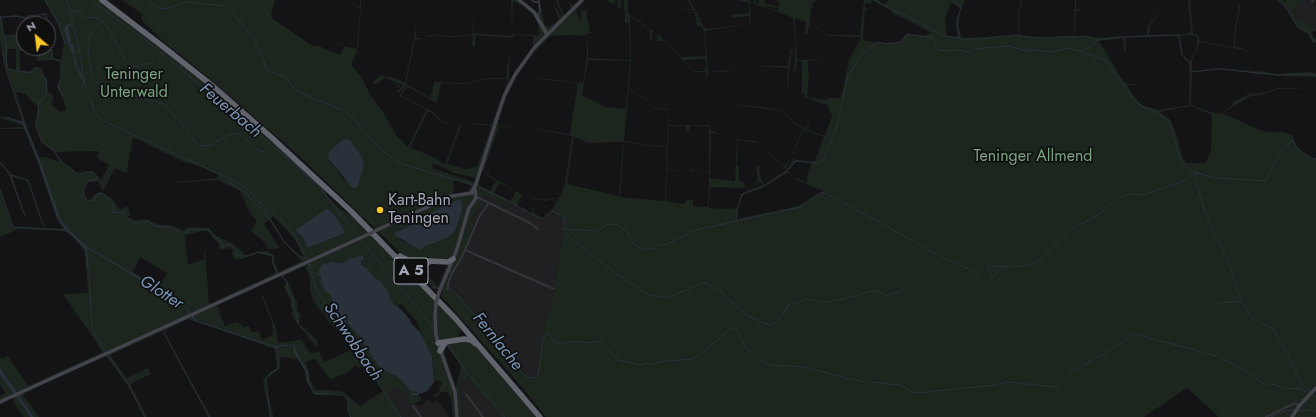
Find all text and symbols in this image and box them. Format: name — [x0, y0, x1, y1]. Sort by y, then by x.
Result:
north arrow — [16, 16, 56, 56]
text: N — [23, 17, 38, 35]
park label: Teninger Unterwald — [100, 65, 168, 103]
water label: Feuerbach — [195, 79, 265, 143]
park label: Teninger Allmend — [974, 147, 1092, 167]
place label: Kart-Bahn Teningen — [388, 191, 451, 229]
marker: Kart-Bahn Teningen — [375, 205, 385, 215]
road number: A 5 — [394, 258, 428, 284]
water label: Glotter — [135, 271, 187, 315]
water label: Schwobbach — [318, 299, 386, 385]
water label: Fernlache — [467, 309, 527, 375]

